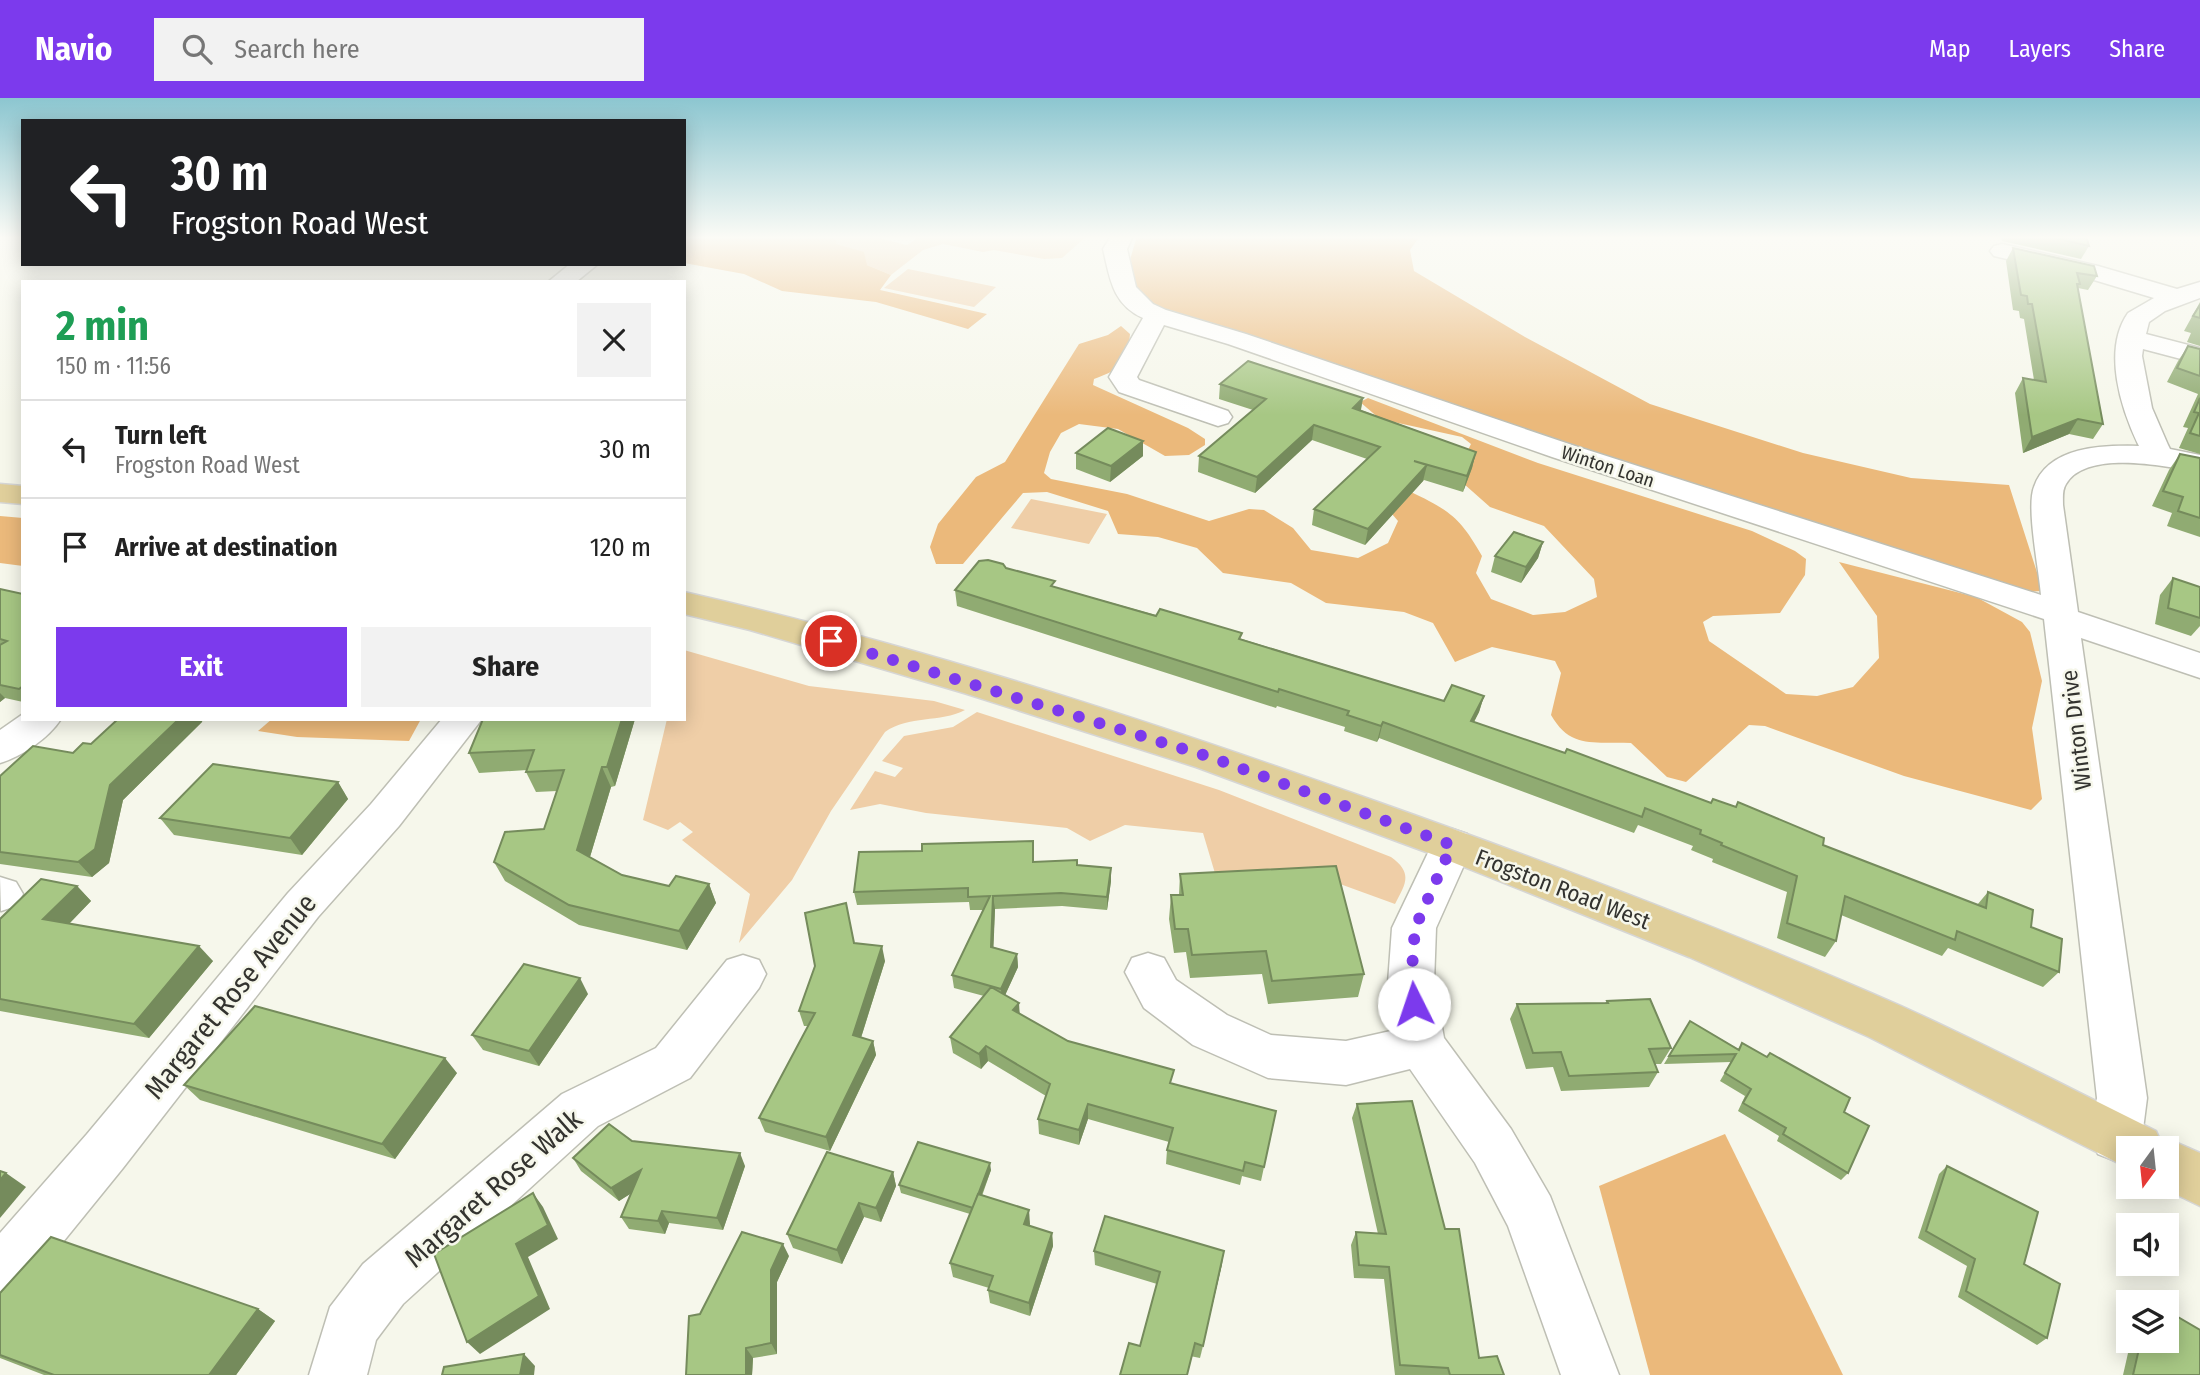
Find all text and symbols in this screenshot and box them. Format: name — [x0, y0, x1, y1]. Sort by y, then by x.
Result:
search box — [154, 18, 644, 81]
text: Navio — [35, 29, 112, 69]
icon: search — [178, 30, 216, 68]
text: Search here — [234, 34, 360, 65]
text: Map — [1929, 35, 1971, 63]
text: Layers — [2009, 35, 2071, 63]
text: Share — [2109, 35, 2165, 63]
text: 30 m — [171, 144, 269, 203]
icon: left — [56, 147, 147, 238]
text: Frogston Road West — [171, 204, 428, 242]
text: 2 min — [56, 301, 149, 351]
button: close — [577, 303, 651, 377]
text: 150 m · 11:56 — [56, 352, 171, 380]
text: Turn left — [115, 420, 207, 451]
icon: left — [56, 430, 94, 468]
text: 30 m — [600, 434, 651, 465]
street label: Winton Loan — [1558, 441, 1657, 492]
text: Frogston Road West — [115, 451, 300, 479]
icon: arrive — [56, 528, 94, 566]
text: Arrive at destination — [115, 532, 338, 563]
text: 120 m — [590, 532, 651, 563]
pin — [801, 611, 861, 671]
icon: arrive — [812, 622, 850, 660]
button: Exit — [56, 627, 347, 707]
button: Share — [361, 627, 651, 707]
street label: Winton Drive — [2055, 668, 2097, 792]
street label: Frogston Road West — [1472, 843, 1655, 935]
street label: Margaret Rose Avenue — [138, 887, 323, 1105]
position arrow — [1377, 967, 1451, 1041]
street label: Margaret Rose Walk — [398, 1102, 589, 1274]
north arrow — [2116, 1136, 2179, 1199]
map controls — [2116, 1136, 2179, 1353]
button: sound — [2116, 1213, 2179, 1276]
button: layers — [2116, 1290, 2179, 1353]

